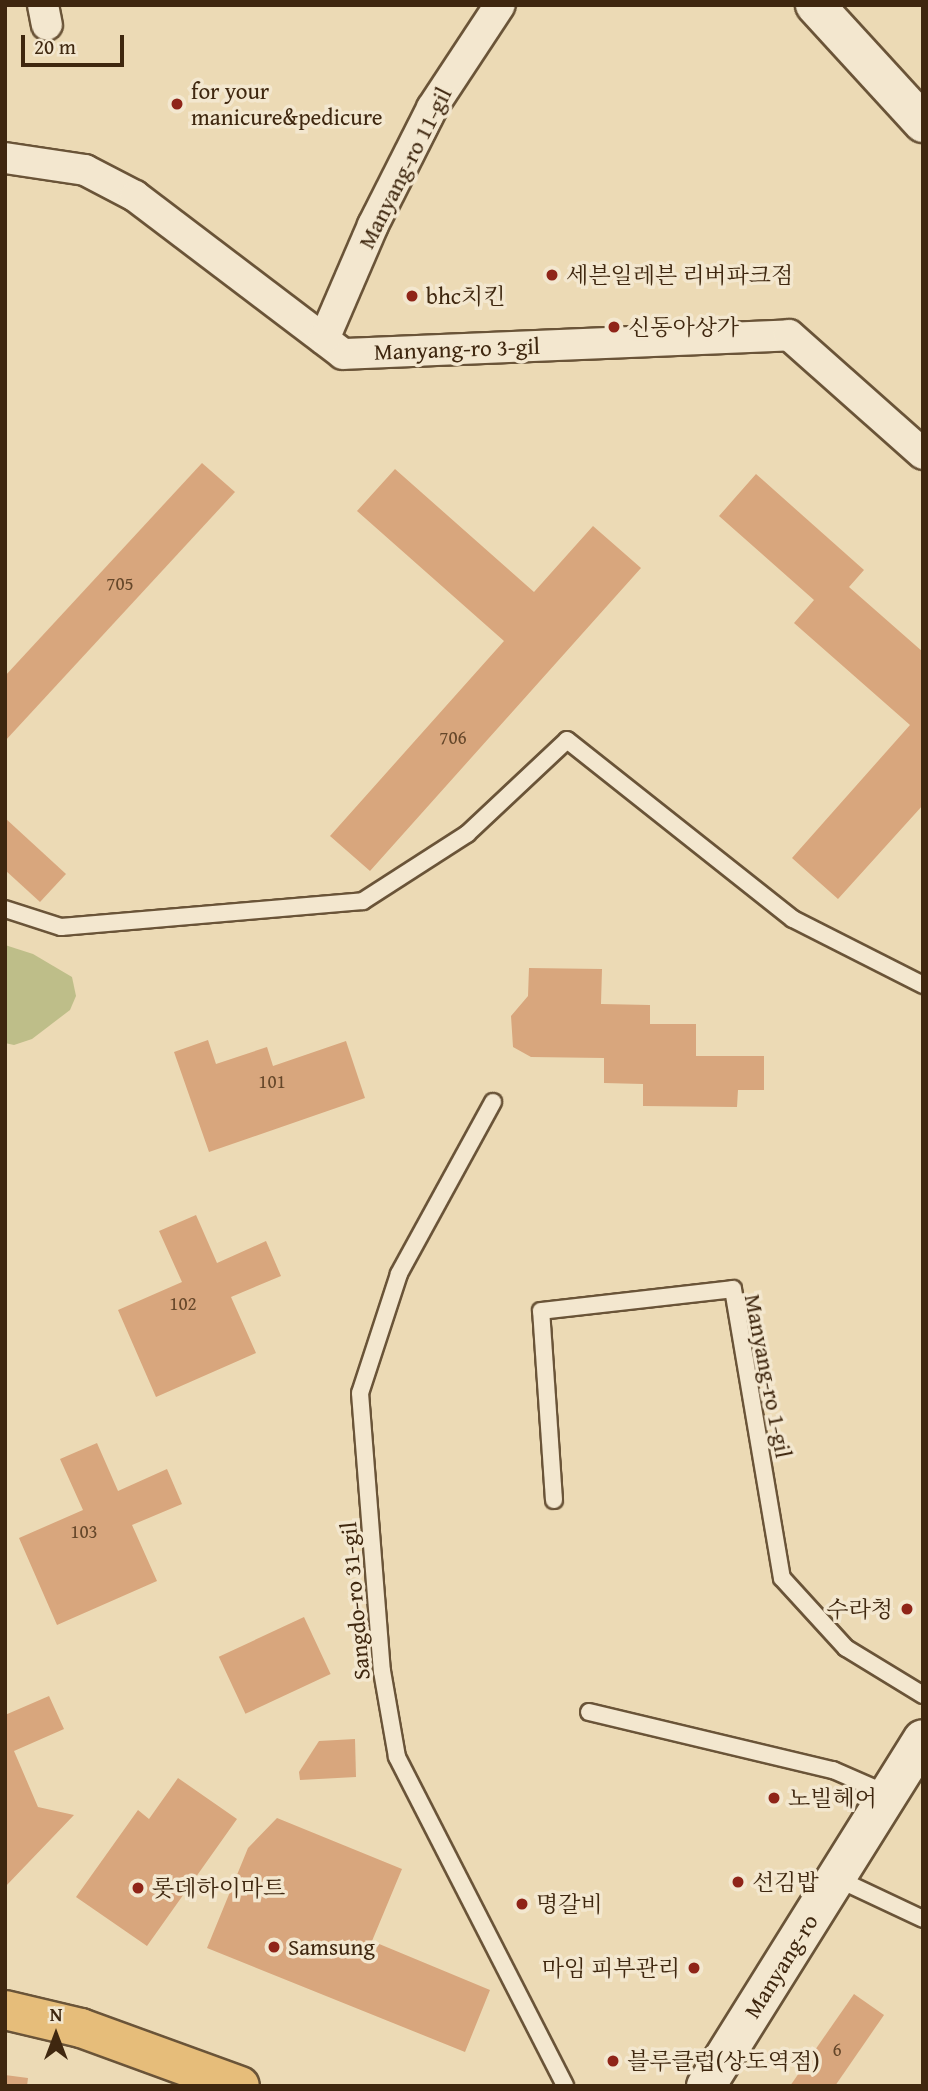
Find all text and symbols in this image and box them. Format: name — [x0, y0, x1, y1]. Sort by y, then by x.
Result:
scale bar — [24, 21, 128, 65]
text: 20 m — [34, 31, 76, 62]
place label: for your manicure&pedicure — [191, 77, 383, 131]
street label: Manyang-ro 11-gil — [352, 83, 458, 253]
marker: for your manicure&pedicure — [169, 96, 185, 112]
place label: 세븐일레븐 리버파크점 — [566, 261, 793, 289]
marker: 세븐일레븐 리버파크점 — [544, 267, 560, 283]
place label: bhc치킨 — [426, 282, 505, 310]
marker: bhc치킨 — [404, 288, 420, 304]
place label: 신동아상가 — [628, 313, 739, 341]
marker: 신동아상가 — [606, 319, 622, 335]
street label: Manyang-ro 3-gil — [374, 332, 540, 366]
house number: 705 — [106, 573, 134, 595]
house number: 706 — [439, 727, 467, 749]
house number: 101 — [258, 1071, 286, 1093]
street label: Manyang-ro 1-gil — [739, 1292, 797, 1460]
house number: 102 — [169, 1293, 197, 1315]
house number: 103 — [70, 1521, 98, 1543]
street label: Sangdo-ro 31-gil — [334, 1521, 376, 1681]
place label: 수라청 — [826, 1595, 893, 1623]
marker: 수라청 — [899, 1601, 915, 1617]
place label: 노빌헤어 — [788, 1784, 877, 1812]
marker: 노빌헤어 — [766, 1790, 782, 1806]
place label: 선김밥 — [752, 1868, 819, 1896]
place label: 롯데하이마트 — [152, 1874, 285, 1902]
marker: 선김밥 — [730, 1874, 746, 1890]
marker: 롯데하이마트 — [130, 1880, 146, 1896]
place label: 명갈비 — [536, 1890, 603, 1918]
marker: 명갈비 — [514, 1896, 530, 1912]
street label: Manyang-ro — [738, 1909, 824, 2023]
place label: Samsung — [288, 1933, 375, 1961]
marker: Samsung — [266, 1939, 282, 1955]
place label: 마임 피부관리 — [542, 1954, 680, 1982]
marker: 마임 피부관리 — [686, 1960, 702, 1976]
north arrow — [21, 2000, 91, 2070]
text: N — [50, 2000, 62, 2028]
house number: 6 — [832, 2039, 842, 2061]
place label: 블루클럽(상도역점) — [627, 2047, 820, 2075]
marker: 블루클럽(상도역점) — [605, 2053, 621, 2069]

